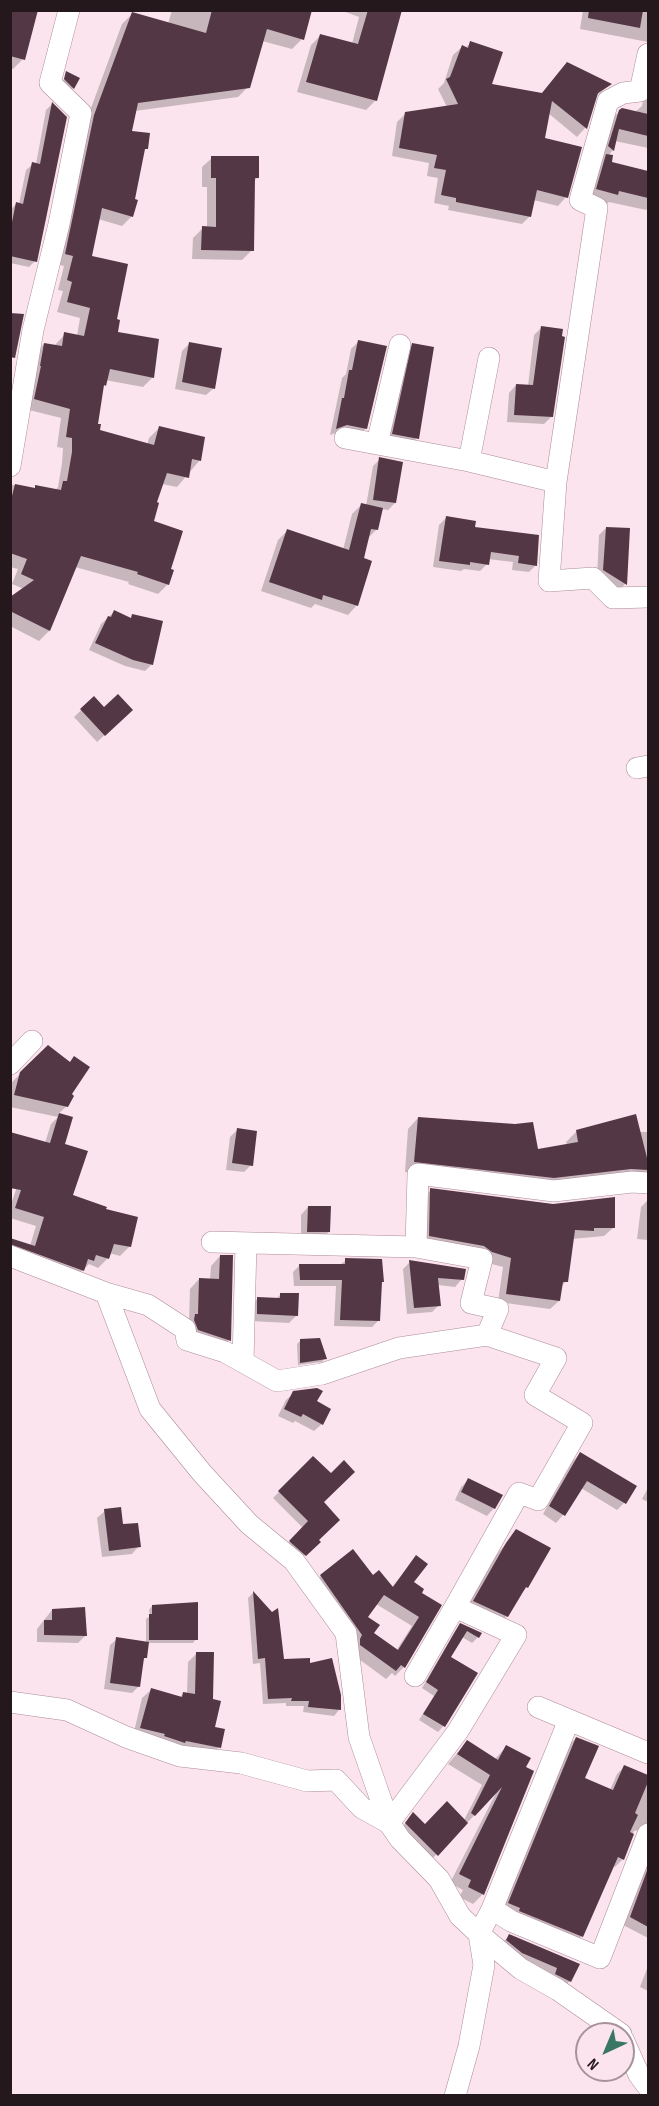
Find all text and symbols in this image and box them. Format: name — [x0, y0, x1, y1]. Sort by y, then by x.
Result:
north arrow — [575, 2022, 635, 2082]
text: N — [584, 2054, 603, 2074]

